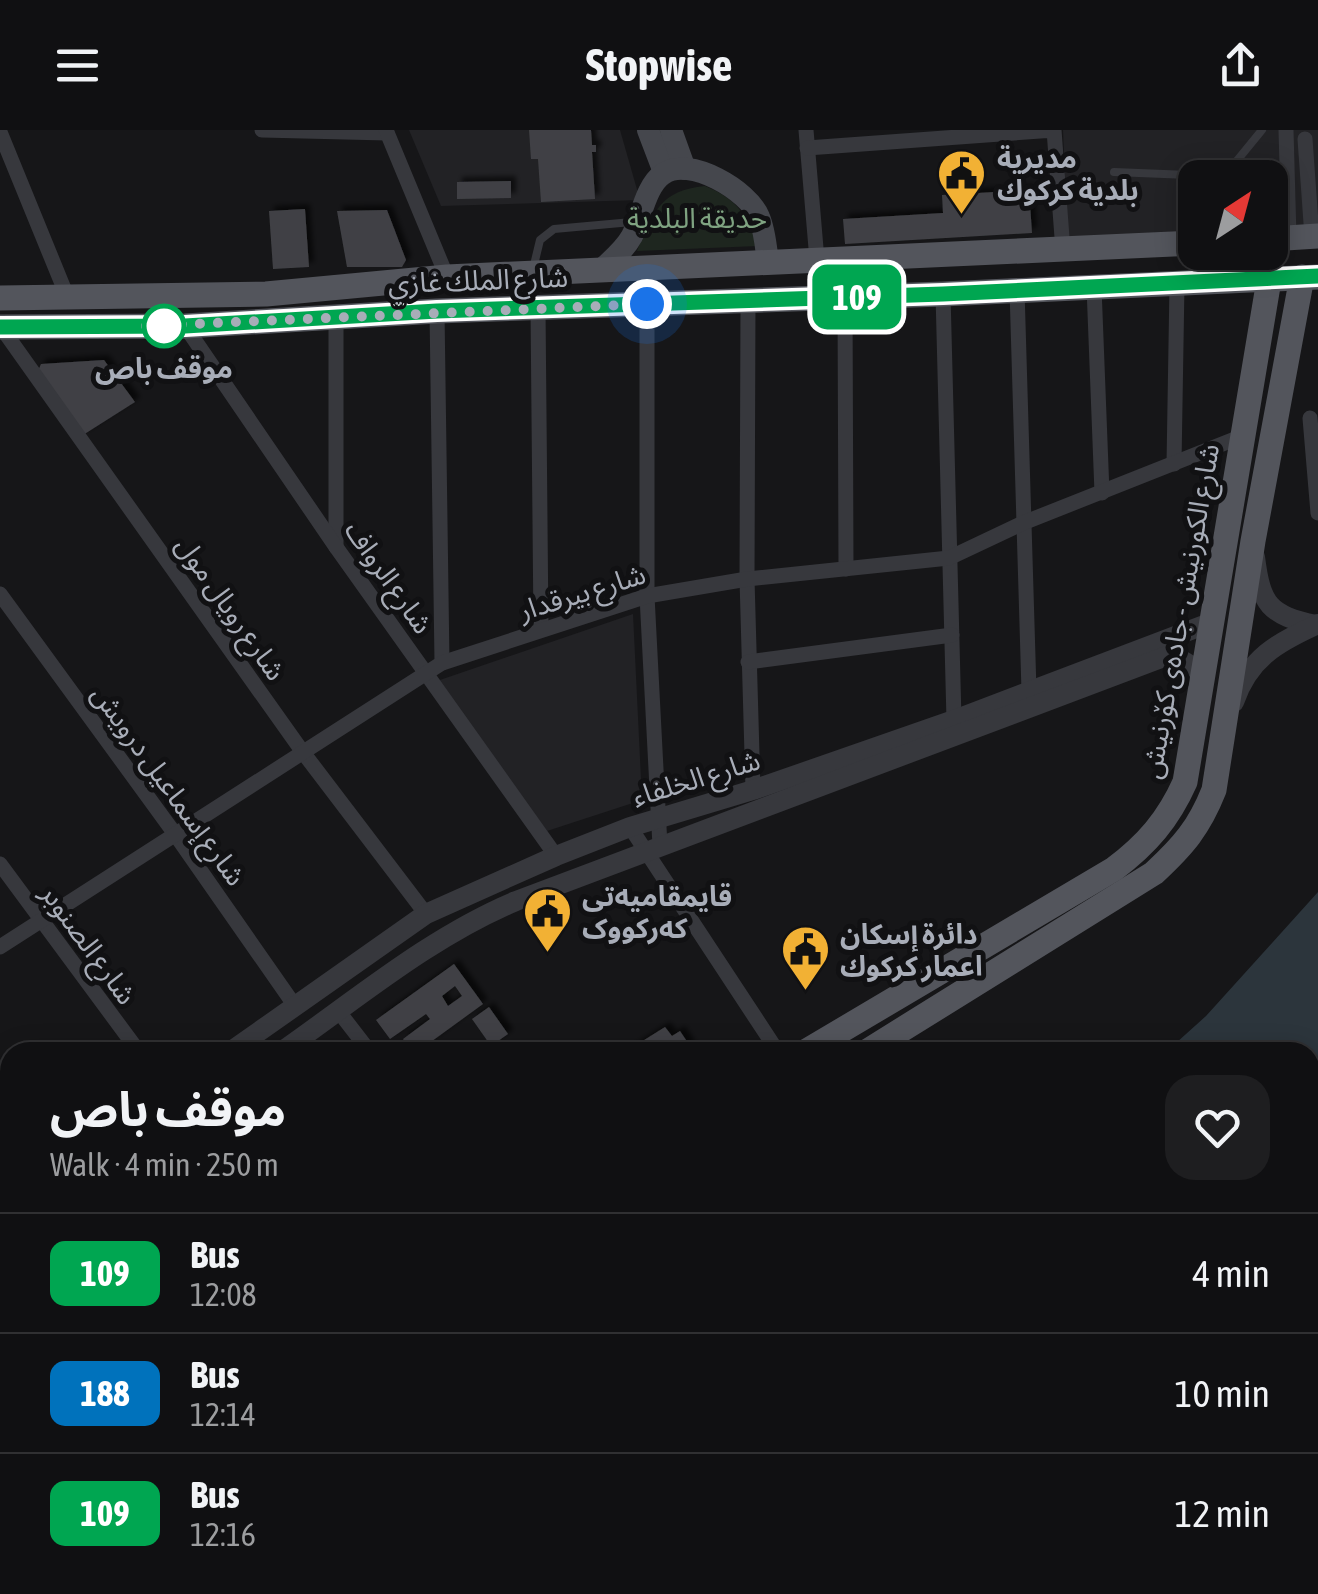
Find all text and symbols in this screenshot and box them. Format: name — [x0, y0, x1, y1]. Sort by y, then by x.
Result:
icon: menu — [50, 38, 105, 93]
icon: share — [1213, 38, 1268, 93]
text: Stopwise — [586, 39, 732, 91]
place label: مديرية بلدية كركوك — [997, 142, 1139, 207]
public building icon: مديرية بلدية كركوك — [936, 148, 988, 216]
north arrow — [1178, 160, 1288, 270]
map controls — [1178, 160, 1288, 270]
park label: حديقة البلدية — [627, 202, 767, 234]
street label: شارع الملك غازي — [387, 261, 569, 305]
line badge: 109 — [800, 264, 914, 330]
text: 109 — [832, 277, 882, 317]
your location — [622, 279, 672, 329]
marker: موقف باص — [143, 305, 185, 347]
place label: موقف باص — [95, 352, 233, 385]
street label: شارع الكورنيش - جادەی کۆرنیش — [1135, 441, 1230, 782]
street label: شارع الرواف — [334, 515, 439, 642]
street label: شارع رويال مول — [166, 530, 292, 689]
street label: شارع بيرقدار — [514, 558, 651, 632]
street label: شارع إسماعيل درويش — [81, 678, 253, 894]
street label: شارع الخلفاء — [628, 743, 765, 817]
street label: شارع الصنوبر — [30, 877, 143, 1013]
place label: قایمقامیەتی کەرکووک — [582, 880, 732, 945]
public building icon: قایمقامیەتی کەرکووک — [521, 886, 573, 954]
place label: دائرة إسكان اعمار كركوك — [840, 918, 983, 983]
public building icon: دائرة إسكان اعمار كركوك — [779, 924, 831, 992]
button: heart — [1165, 1075, 1270, 1180]
text: موقف باص — [50, 1081, 286, 1136]
text: Walk · 4 min · 250 m — [50, 1146, 279, 1183]
text: Bus — [190, 1233, 240, 1276]
text: 4 min — [1192, 1252, 1270, 1295]
text: 109 — [80, 1253, 130, 1293]
text: 12:08 — [190, 1276, 257, 1313]
text: Bus — [190, 1353, 240, 1396]
text: 10 min — [1175, 1372, 1270, 1415]
text: 188 — [80, 1373, 130, 1413]
text: 12:14 — [190, 1396, 256, 1433]
text: Bus — [190, 1473, 240, 1516]
text: 12 min — [1175, 1492, 1270, 1535]
text: 109 — [80, 1493, 130, 1533]
text: 12:16 — [190, 1516, 256, 1553]

